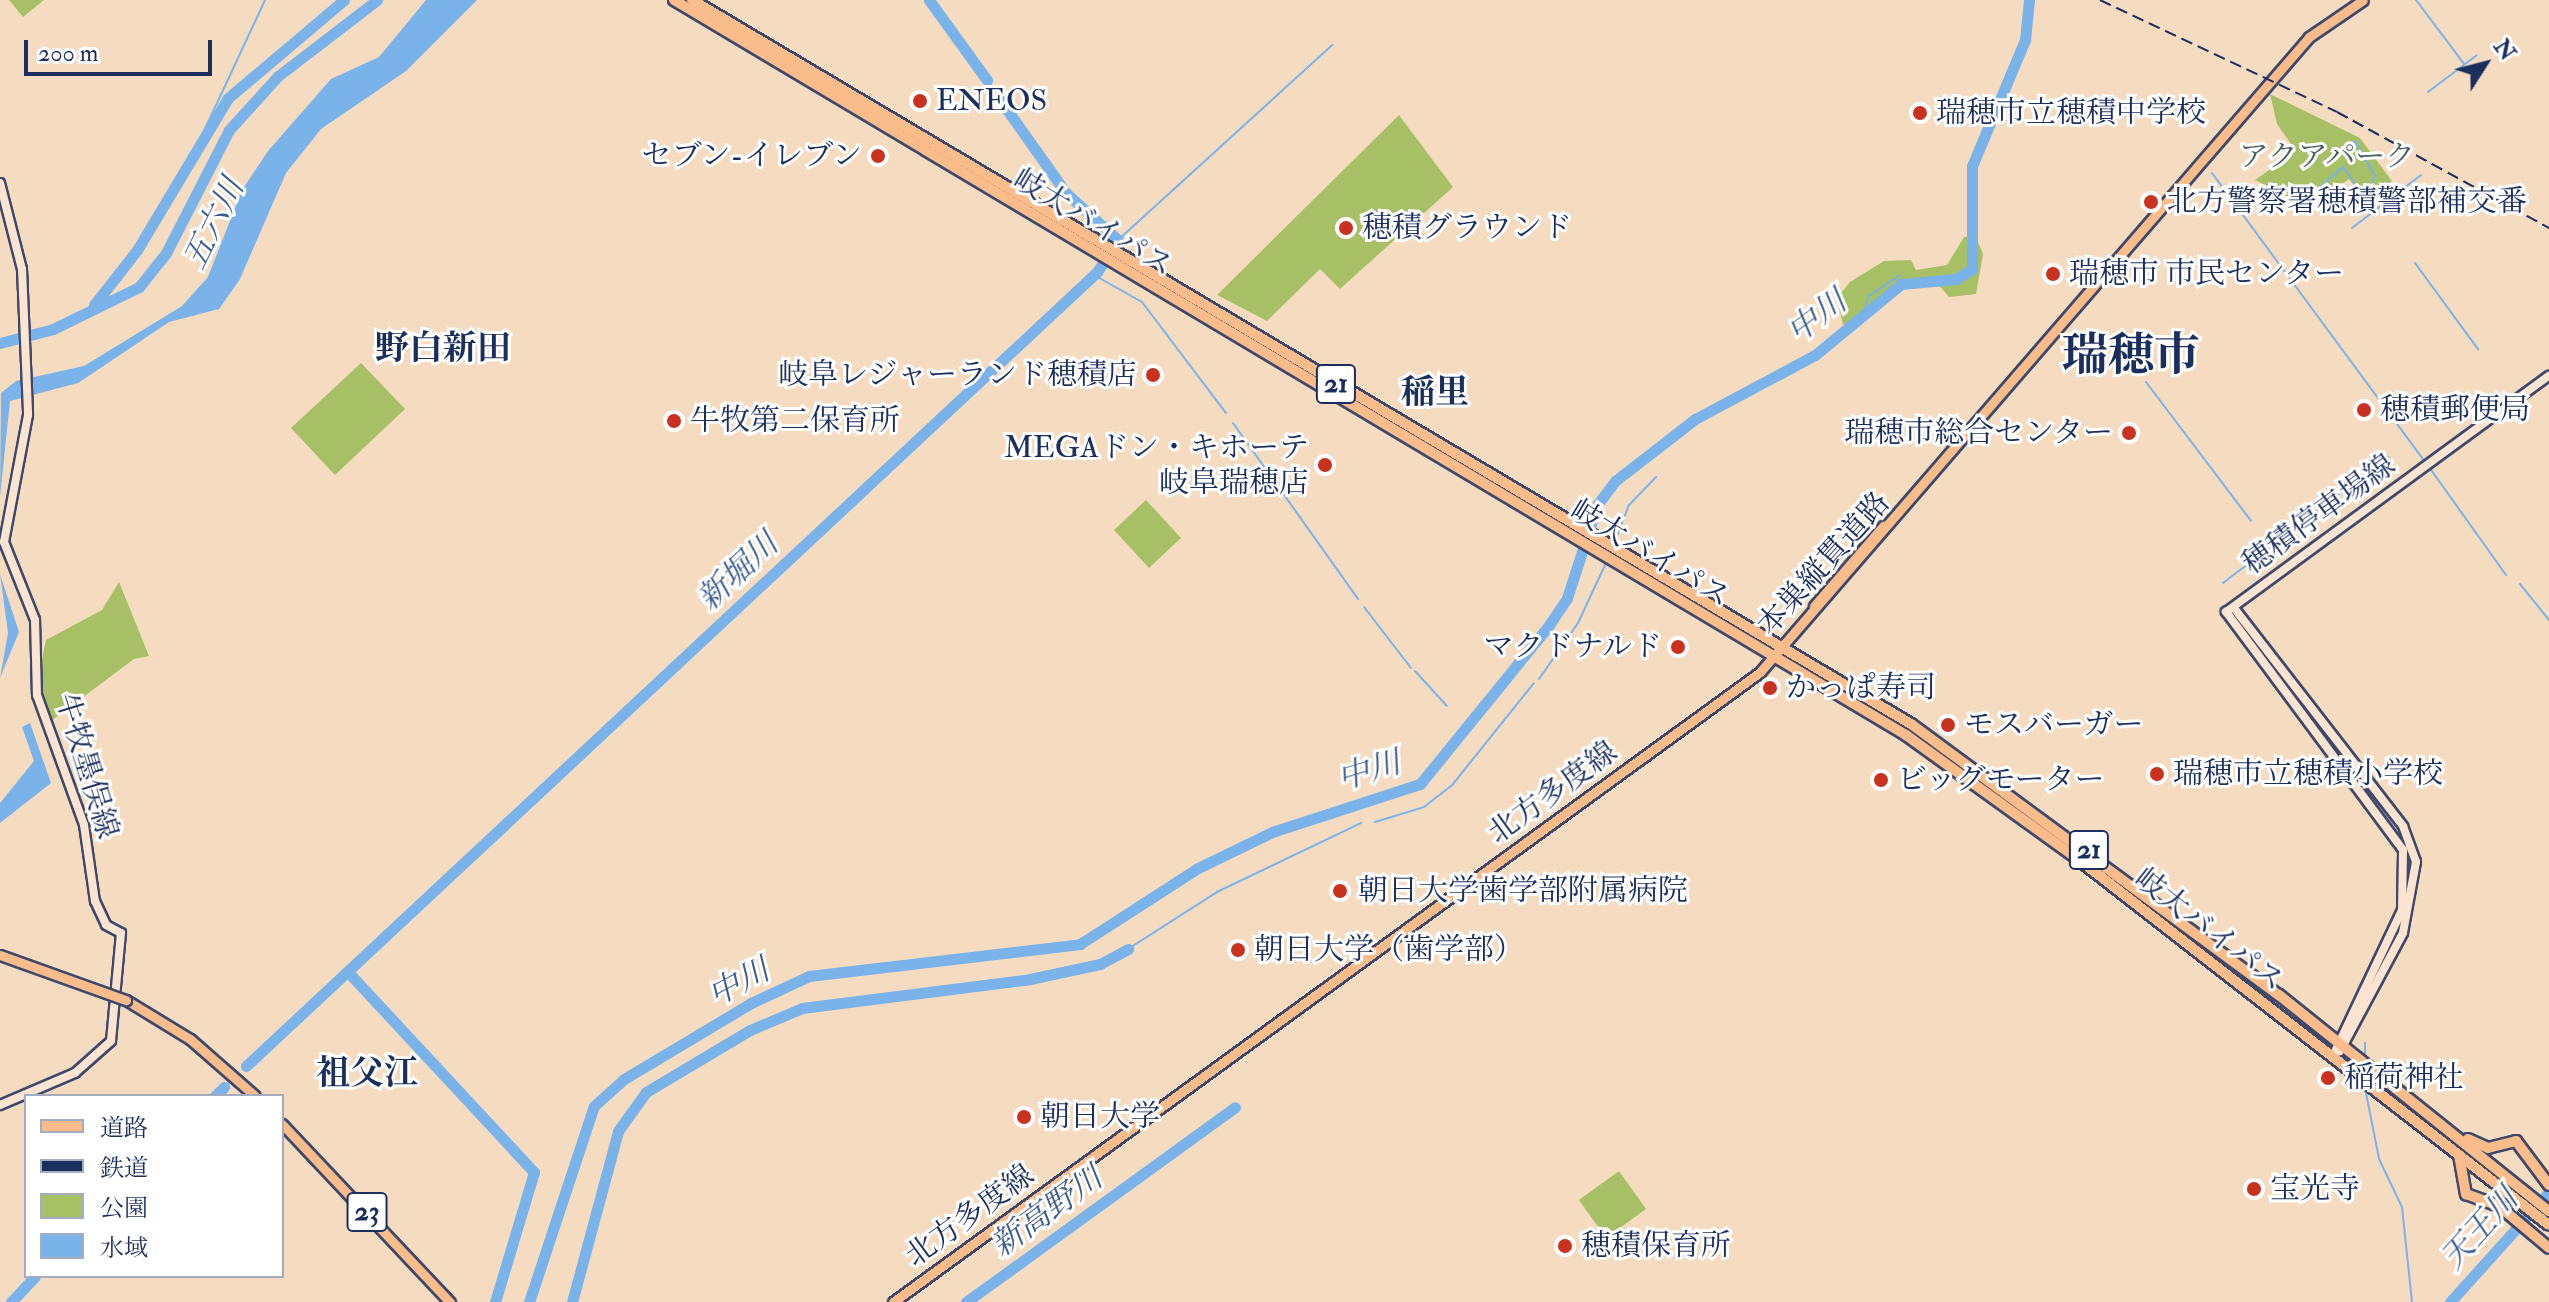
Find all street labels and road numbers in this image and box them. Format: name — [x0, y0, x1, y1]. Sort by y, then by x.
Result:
street label: 岐大バイパス — [1007, 161, 1179, 285]
road number: 21 — [1314, 360, 1358, 408]
street label: 穂積停車場線 — [2236, 448, 2402, 582]
street label: 本巣縦貫道路 — [1750, 485, 1898, 643]
street label: 岐大バイパス — [1564, 492, 1736, 616]
street label: 牛牧墨俣線 — [47, 689, 125, 843]
street label: 北方多度線 — [1482, 734, 1624, 852]
road number: 21 — [2067, 826, 2111, 874]
street label: 岐大バイパス — [2127, 860, 2291, 1000]
street label: 北方多度線 — [899, 1157, 1041, 1275]
road number: 23 — [345, 1188, 389, 1236]

